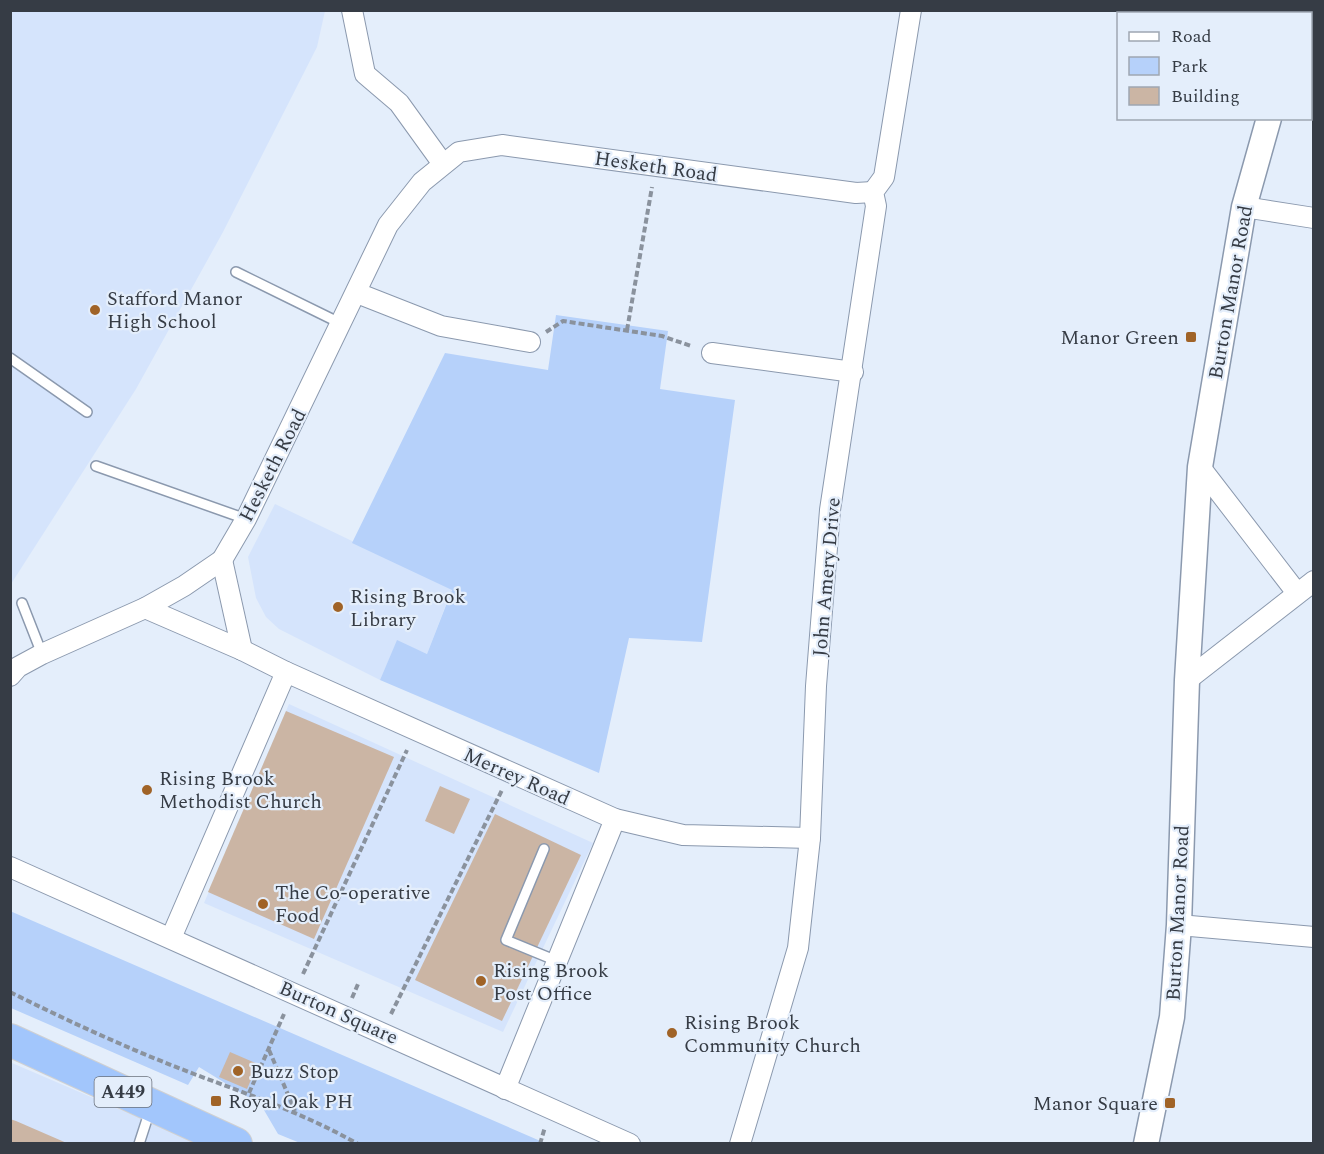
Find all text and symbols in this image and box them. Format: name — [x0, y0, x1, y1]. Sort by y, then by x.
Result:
legend — [1117, 12, 1312, 120]
text: Road — [1171, 23, 1212, 50]
text: Park — [1171, 53, 1208, 80]
text: Building — [1171, 83, 1240, 110]
street label: Hesketh Road — [592, 144, 719, 190]
street label: Burton Manor Road — [1201, 203, 1261, 382]
place label: Stafford Manor High School — [107, 284, 242, 337]
marker: Stafford Manor High School — [88, 303, 102, 317]
place label: Manor Green — [1060, 323, 1179, 353]
marker: Manor Green — [1184, 330, 1198, 344]
street label: Hesketh Road — [231, 404, 314, 527]
street label: John Amery Drive — [805, 496, 849, 658]
place label: Rising Brook Library — [350, 582, 466, 635]
marker: Rising Brook Library — [331, 600, 345, 614]
street label: Merrey Road — [458, 740, 575, 814]
place label: Rising Brook Methodist Church — [159, 764, 322, 817]
marker: Rising Brook Methodist Church — [140, 783, 154, 797]
street label: Burton Manor Road — [1158, 824, 1198, 1002]
place label: The Co-operative Food — [275, 878, 430, 931]
marker: The Co-operative Food — [256, 897, 270, 911]
place label: Rising Brook Post Office — [493, 956, 609, 1009]
street label: Burton Square — [274, 973, 403, 1053]
marker: Rising Brook Post Office — [474, 974, 488, 988]
place label: Rising Brook Community Church — [684, 1008, 861, 1061]
marker: Rising Brook Community Church — [665, 1026, 679, 1040]
place label: Buzz Stop — [250, 1057, 339, 1087]
marker: Buzz Stop — [231, 1064, 245, 1078]
road number: A449 — [94, 1077, 152, 1107]
place label: Royal Oak PH — [228, 1087, 353, 1117]
place label: Manor Square — [1033, 1089, 1158, 1119]
marker: Royal Oak PH — [209, 1094, 223, 1108]
marker: Manor Square — [1163, 1096, 1177, 1110]

